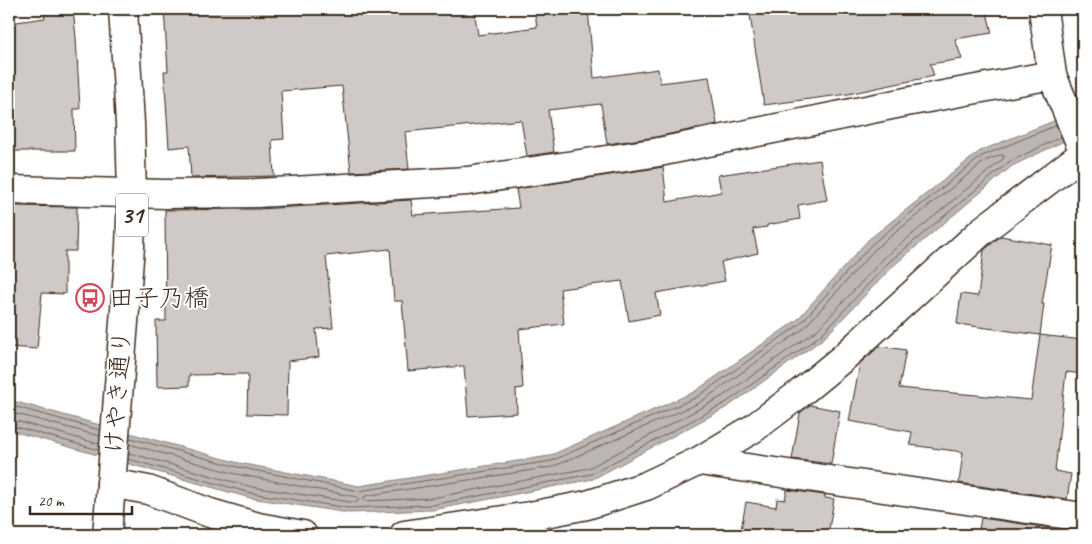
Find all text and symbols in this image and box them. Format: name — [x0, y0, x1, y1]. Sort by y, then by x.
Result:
road number: 31 — [116, 194, 148, 236]
place label: 田子乃橋 — [109, 282, 209, 314]
bus stop icon: 田子乃橋 — [75, 283, 105, 313]
street label: けやき通り — [98, 329, 138, 455]
scale bar — [30, 484, 132, 516]
text: 20 m — [38, 492, 65, 511]

